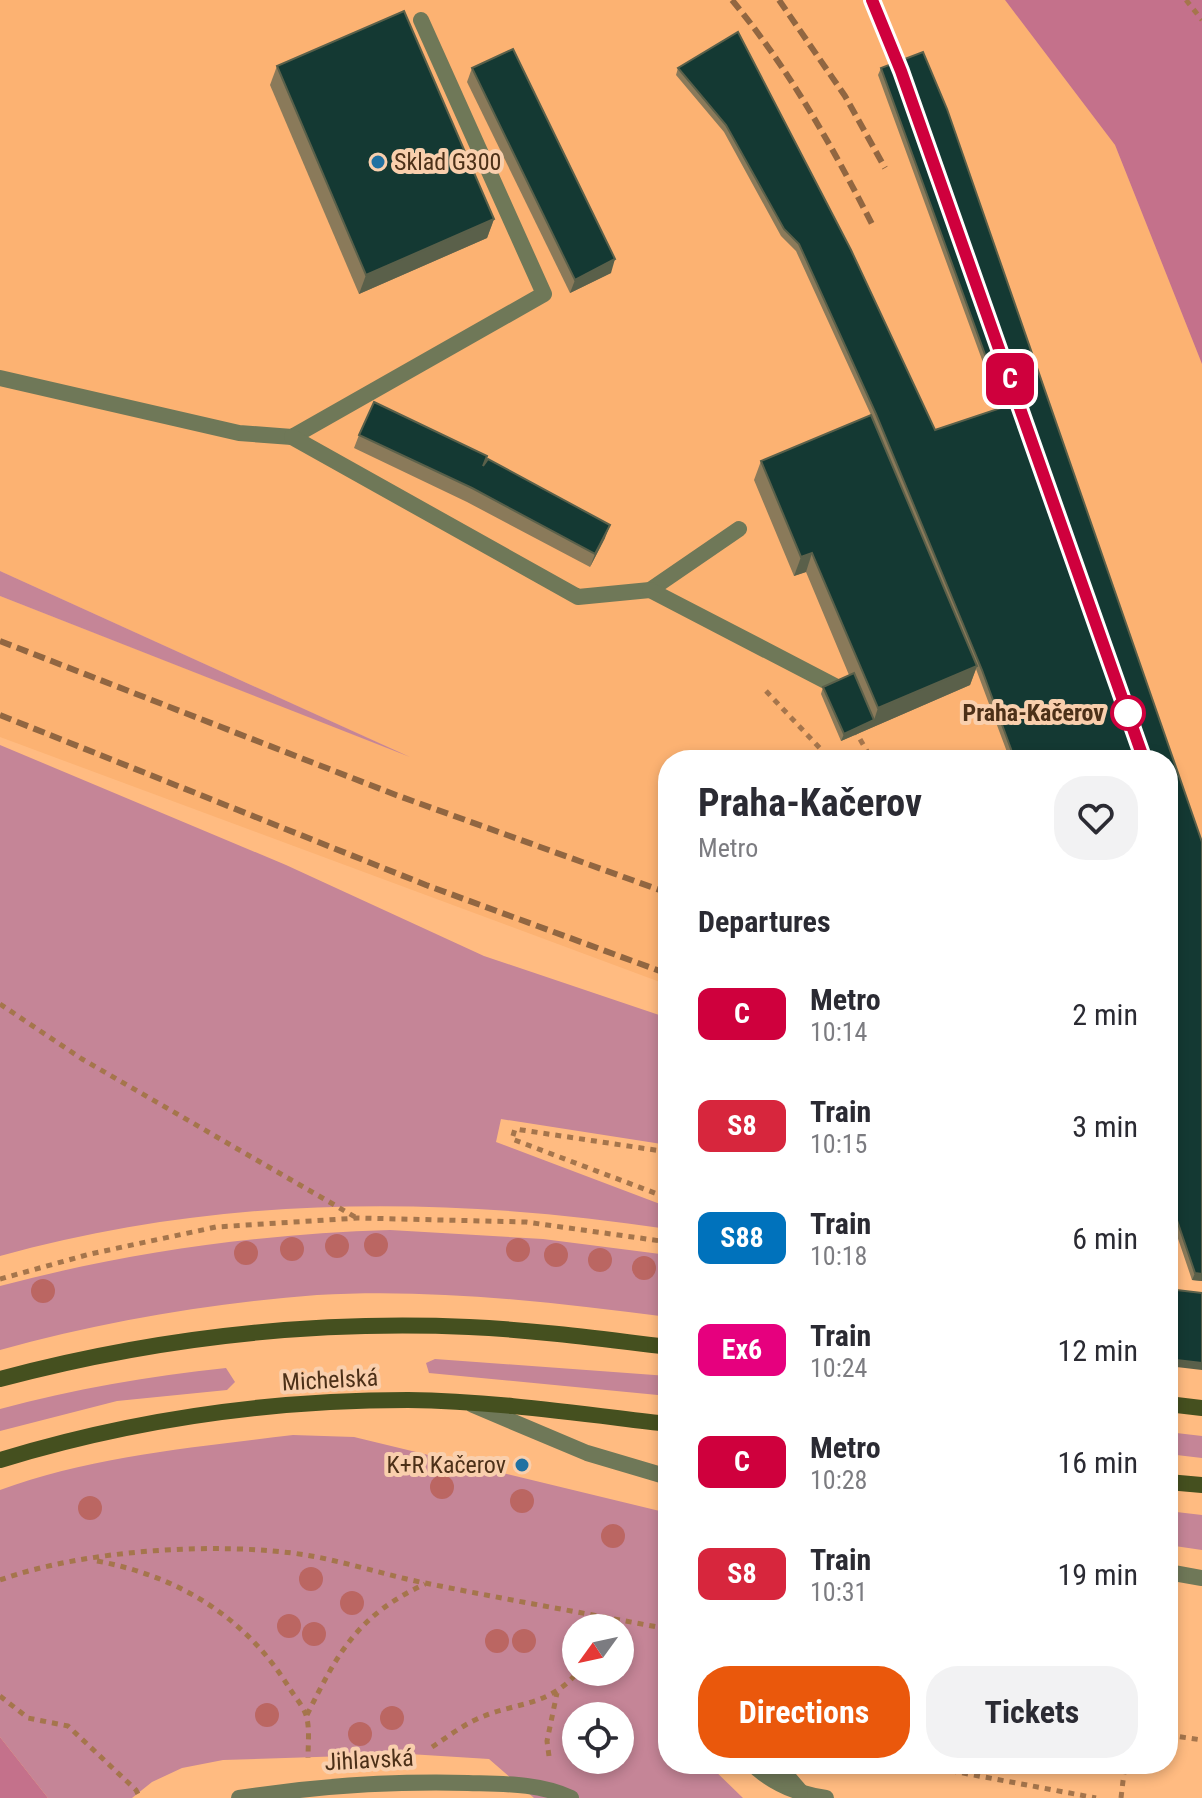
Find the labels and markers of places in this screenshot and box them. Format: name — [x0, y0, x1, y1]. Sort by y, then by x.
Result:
place label: Sklad G300 — [394, 148, 501, 176]
marker: Sklad G300 — [369, 153, 387, 171]
marker: Praha-Kačerov — [1111, 696, 1145, 730]
place label: Praha-Kačerov — [963, 699, 1104, 727]
place label: K+R Kačerov — [387, 1451, 506, 1479]
marker: K+R Kačerov — [513, 1456, 531, 1474]

